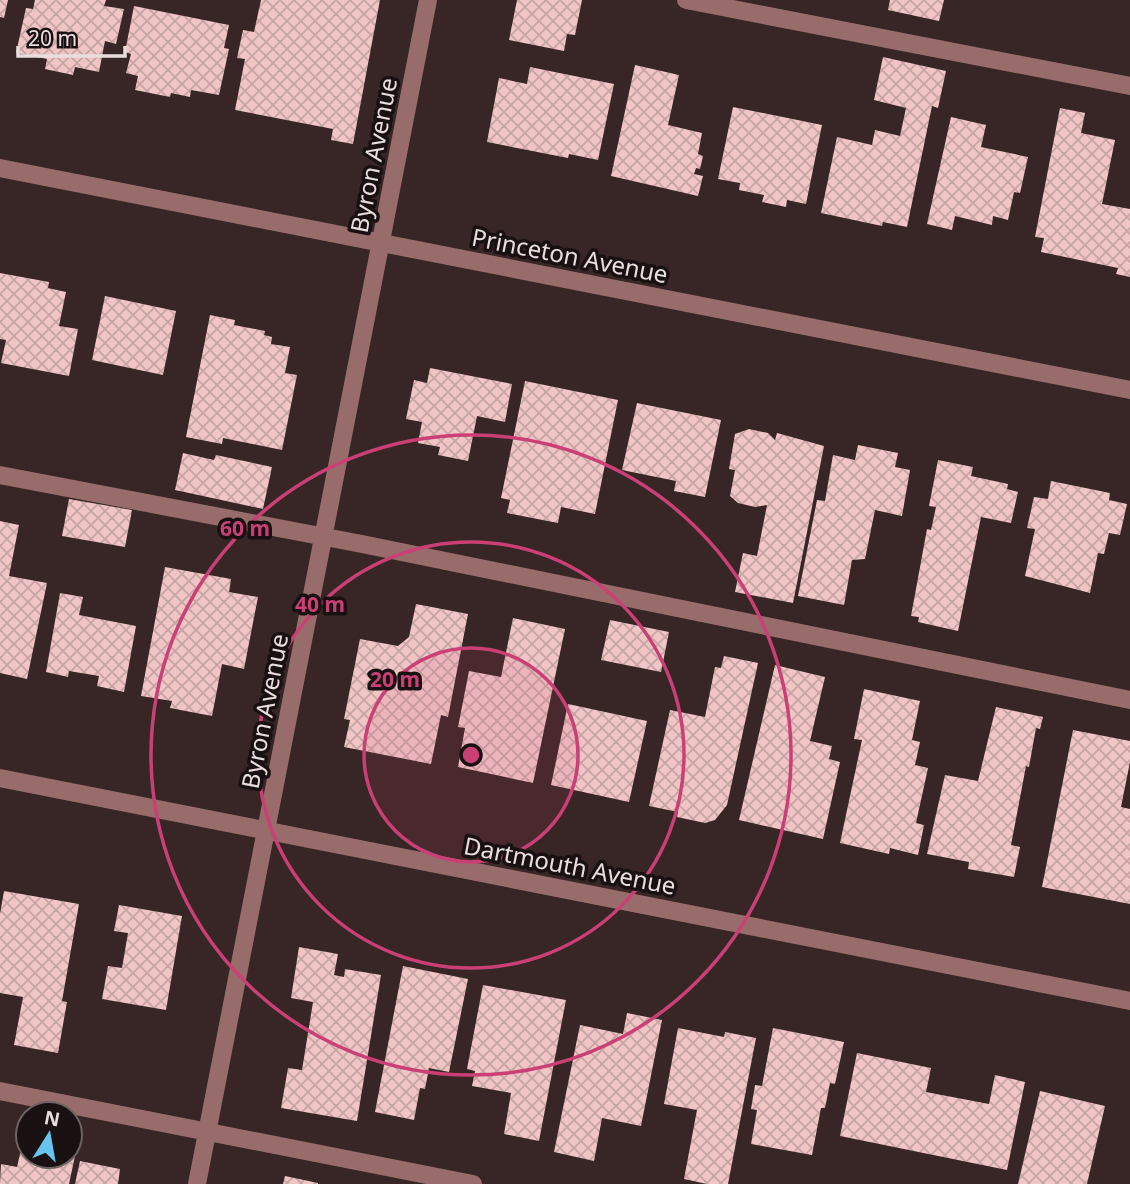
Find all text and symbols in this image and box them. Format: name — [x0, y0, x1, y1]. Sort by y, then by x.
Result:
scale bar — [18, 14, 124, 58]
text: 20 m — [28, 24, 77, 52]
street label: Byron Avenue — [342, 75, 404, 235]
street label: Princeton Avenue — [469, 220, 671, 290]
text: 60 m — [220, 514, 270, 542]
text: 40 m — [295, 590, 345, 618]
street label: Byron Avenue — [233, 631, 295, 791]
text: 20 m — [370, 665, 420, 693]
centre of rings — [459, 743, 483, 767]
street label: Dartmouth Avenue — [461, 828, 679, 902]
north arrow — [14, 1100, 84, 1170]
text: N — [42, 1104, 62, 1133]

